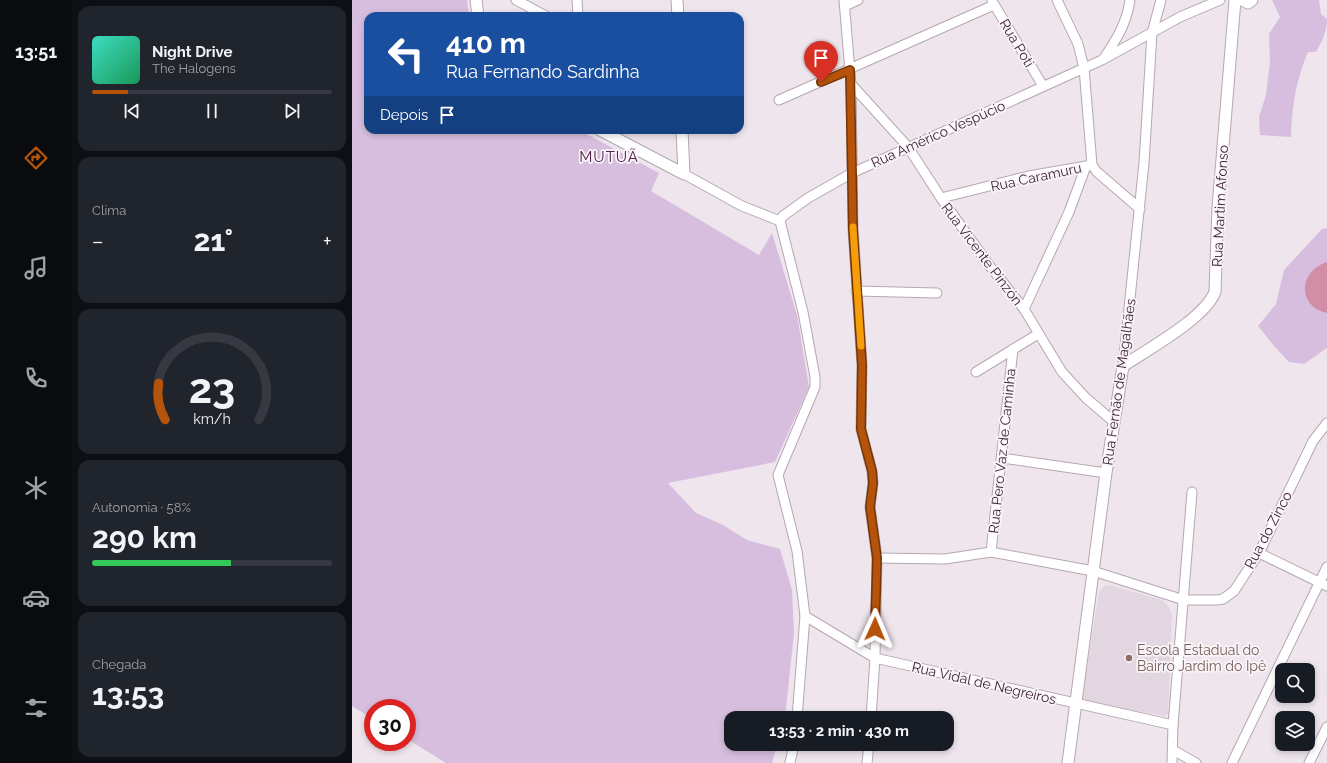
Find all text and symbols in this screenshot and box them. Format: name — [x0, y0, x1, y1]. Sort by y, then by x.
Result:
street label: Rua Poti — [996, 16, 1038, 70]
text: 410 m — [446, 27, 526, 60]
icon: left — [380, 28, 432, 80]
text: 13:51 — [15, 41, 57, 62]
pin — [804, 41, 838, 82]
text: Night Drive — [152, 43, 232, 61]
icon: arrive — [810, 47, 832, 69]
text: The Halogens — [152, 61, 236, 76]
text: Rua Fernando Sardinha — [446, 61, 640, 82]
street label: Rua Américo Vespúcio — [868, 97, 1008, 171]
icon: previous — [121, 100, 143, 122]
icon: pause — [201, 100, 223, 122]
icon: next — [281, 100, 303, 122]
icon: arrive — [436, 104, 458, 126]
text: Depois — [380, 106, 428, 124]
icon: directions — [22, 144, 50, 172]
street label: Rua Martim Afonso — [1209, 145, 1231, 267]
district label: MUTUÃ — [579, 148, 639, 166]
street label: Rua Caramuru — [989, 160, 1083, 194]
street label: Rua Vicente Pinzón — [938, 200, 1026, 308]
text: Clima — [92, 203, 126, 218]
text: 21° — [194, 223, 233, 258]
text: − — [92, 228, 104, 254]
text: + — [323, 228, 332, 254]
icon: music — [22, 254, 50, 282]
street label: Rua Fernão de Magalhães — [1099, 297, 1139, 466]
text: 23 — [189, 363, 235, 412]
icon: phone — [22, 364, 50, 392]
street label: Rua Pero Vaz de Caminha — [985, 368, 1019, 534]
text: km/h — [193, 410, 231, 426]
icon: climate — [22, 474, 50, 502]
street label: Rua do Zinco — [1241, 489, 1295, 571]
text: Autonomia · 58% — [92, 500, 191, 515]
text: 290 km — [92, 520, 197, 555]
icon: car — [22, 584, 50, 612]
position arrow — [854, 608, 896, 650]
place label: Escola Estadual do Bairro Jardim do Ipê — [1137, 642, 1266, 674]
marker: Escola Estadual do Bairro Jardim do Ipê — [1124, 653, 1134, 663]
text: Chegada — [92, 657, 146, 672]
street label: Rua Vidal de Negreiros — [910, 659, 1058, 707]
map controls — [1275, 663, 1315, 751]
button: search — [1275, 663, 1315, 703]
text: 13:53 — [92, 677, 164, 712]
icon: filters — [22, 694, 50, 722]
speed limit sign: 30 — [364, 699, 416, 751]
button: layers — [1275, 711, 1315, 751]
text: 13:53 · 2 min · 430 m — [769, 722, 909, 740]

